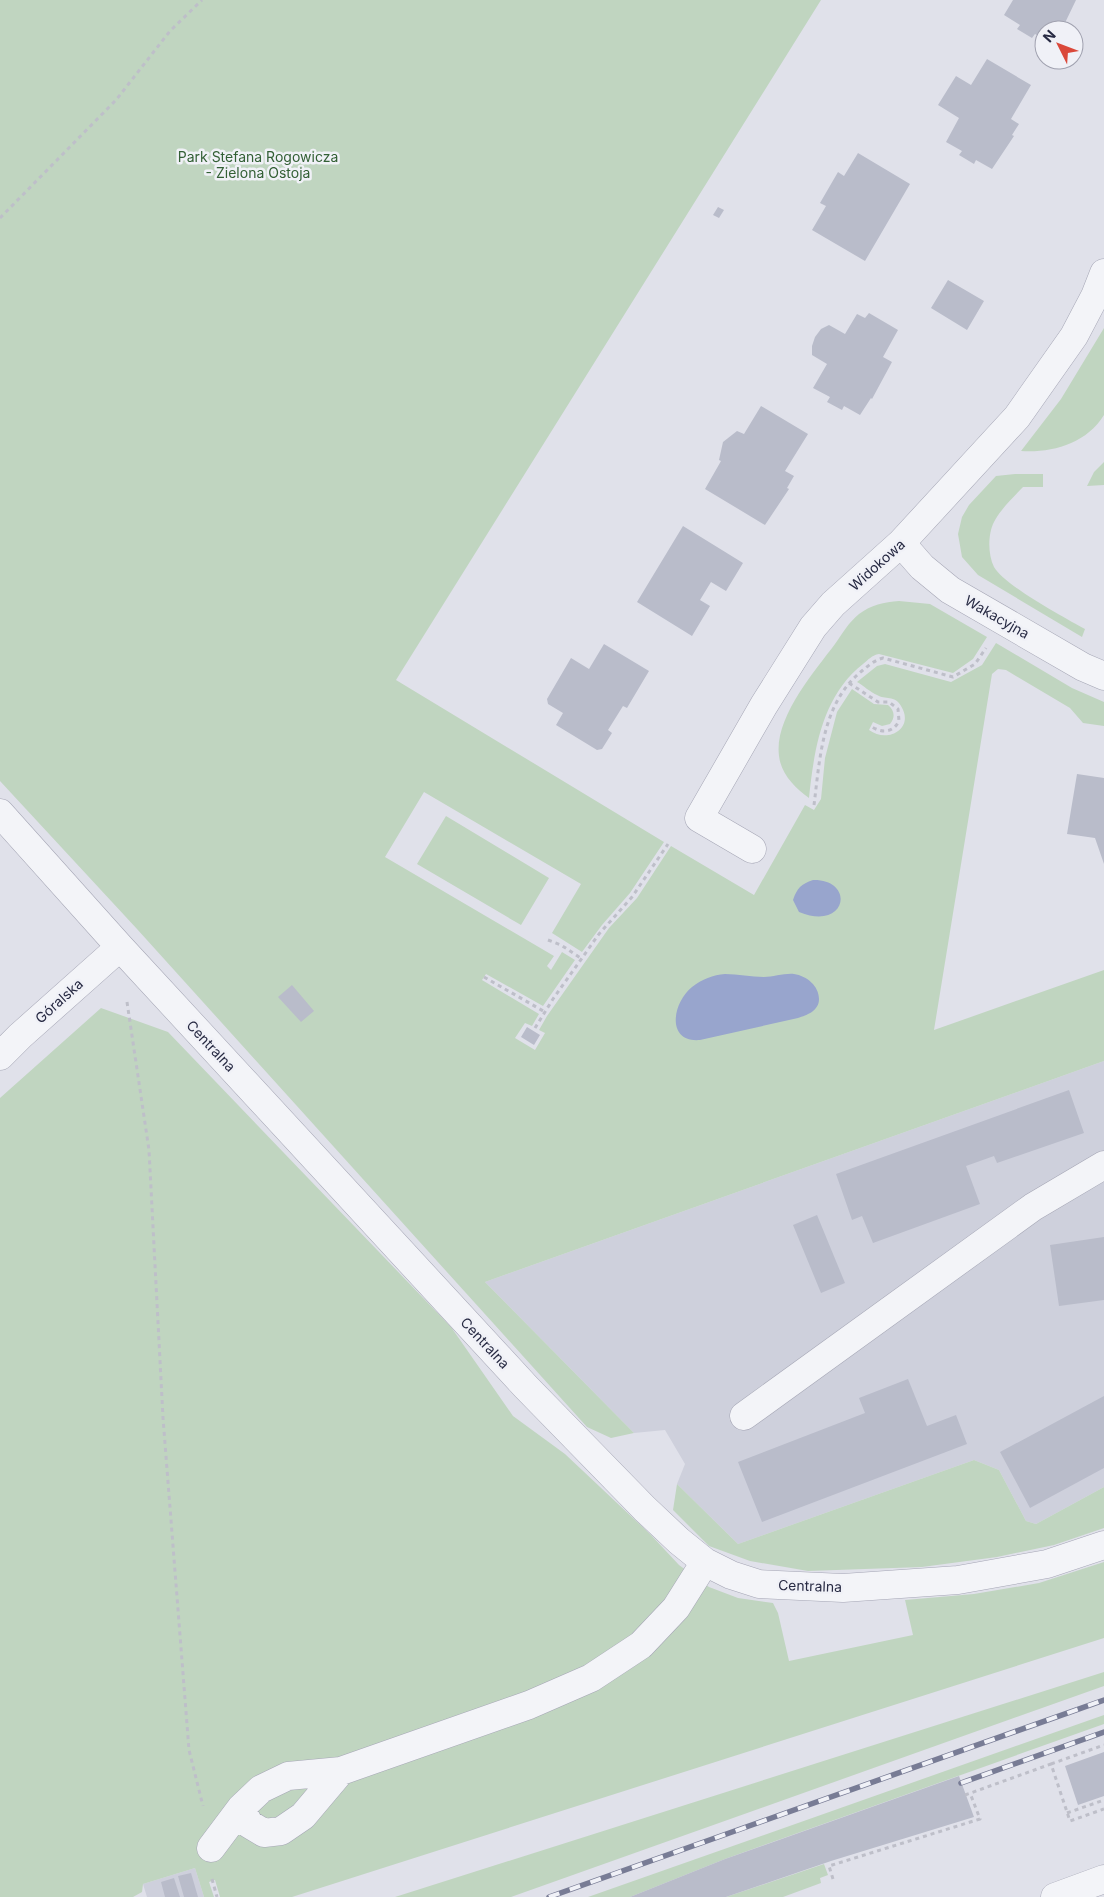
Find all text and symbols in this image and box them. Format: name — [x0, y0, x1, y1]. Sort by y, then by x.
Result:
north arrow — [1034, 20, 1084, 70]
text: N — [1039, 26, 1059, 46]
park label: Park Stefana Rogowicza - Zielona Ostoja — [178, 148, 338, 181]
street label: Widokowa — [845, 535, 908, 594]
street label: Wakacyjna — [962, 591, 1033, 642]
street label: Góralska — [31, 975, 86, 1026]
street label: Centralna — [183, 1016, 239, 1075]
street label: Centralna — [457, 1313, 513, 1372]
street label: Centralna — [778, 1576, 842, 1595]

